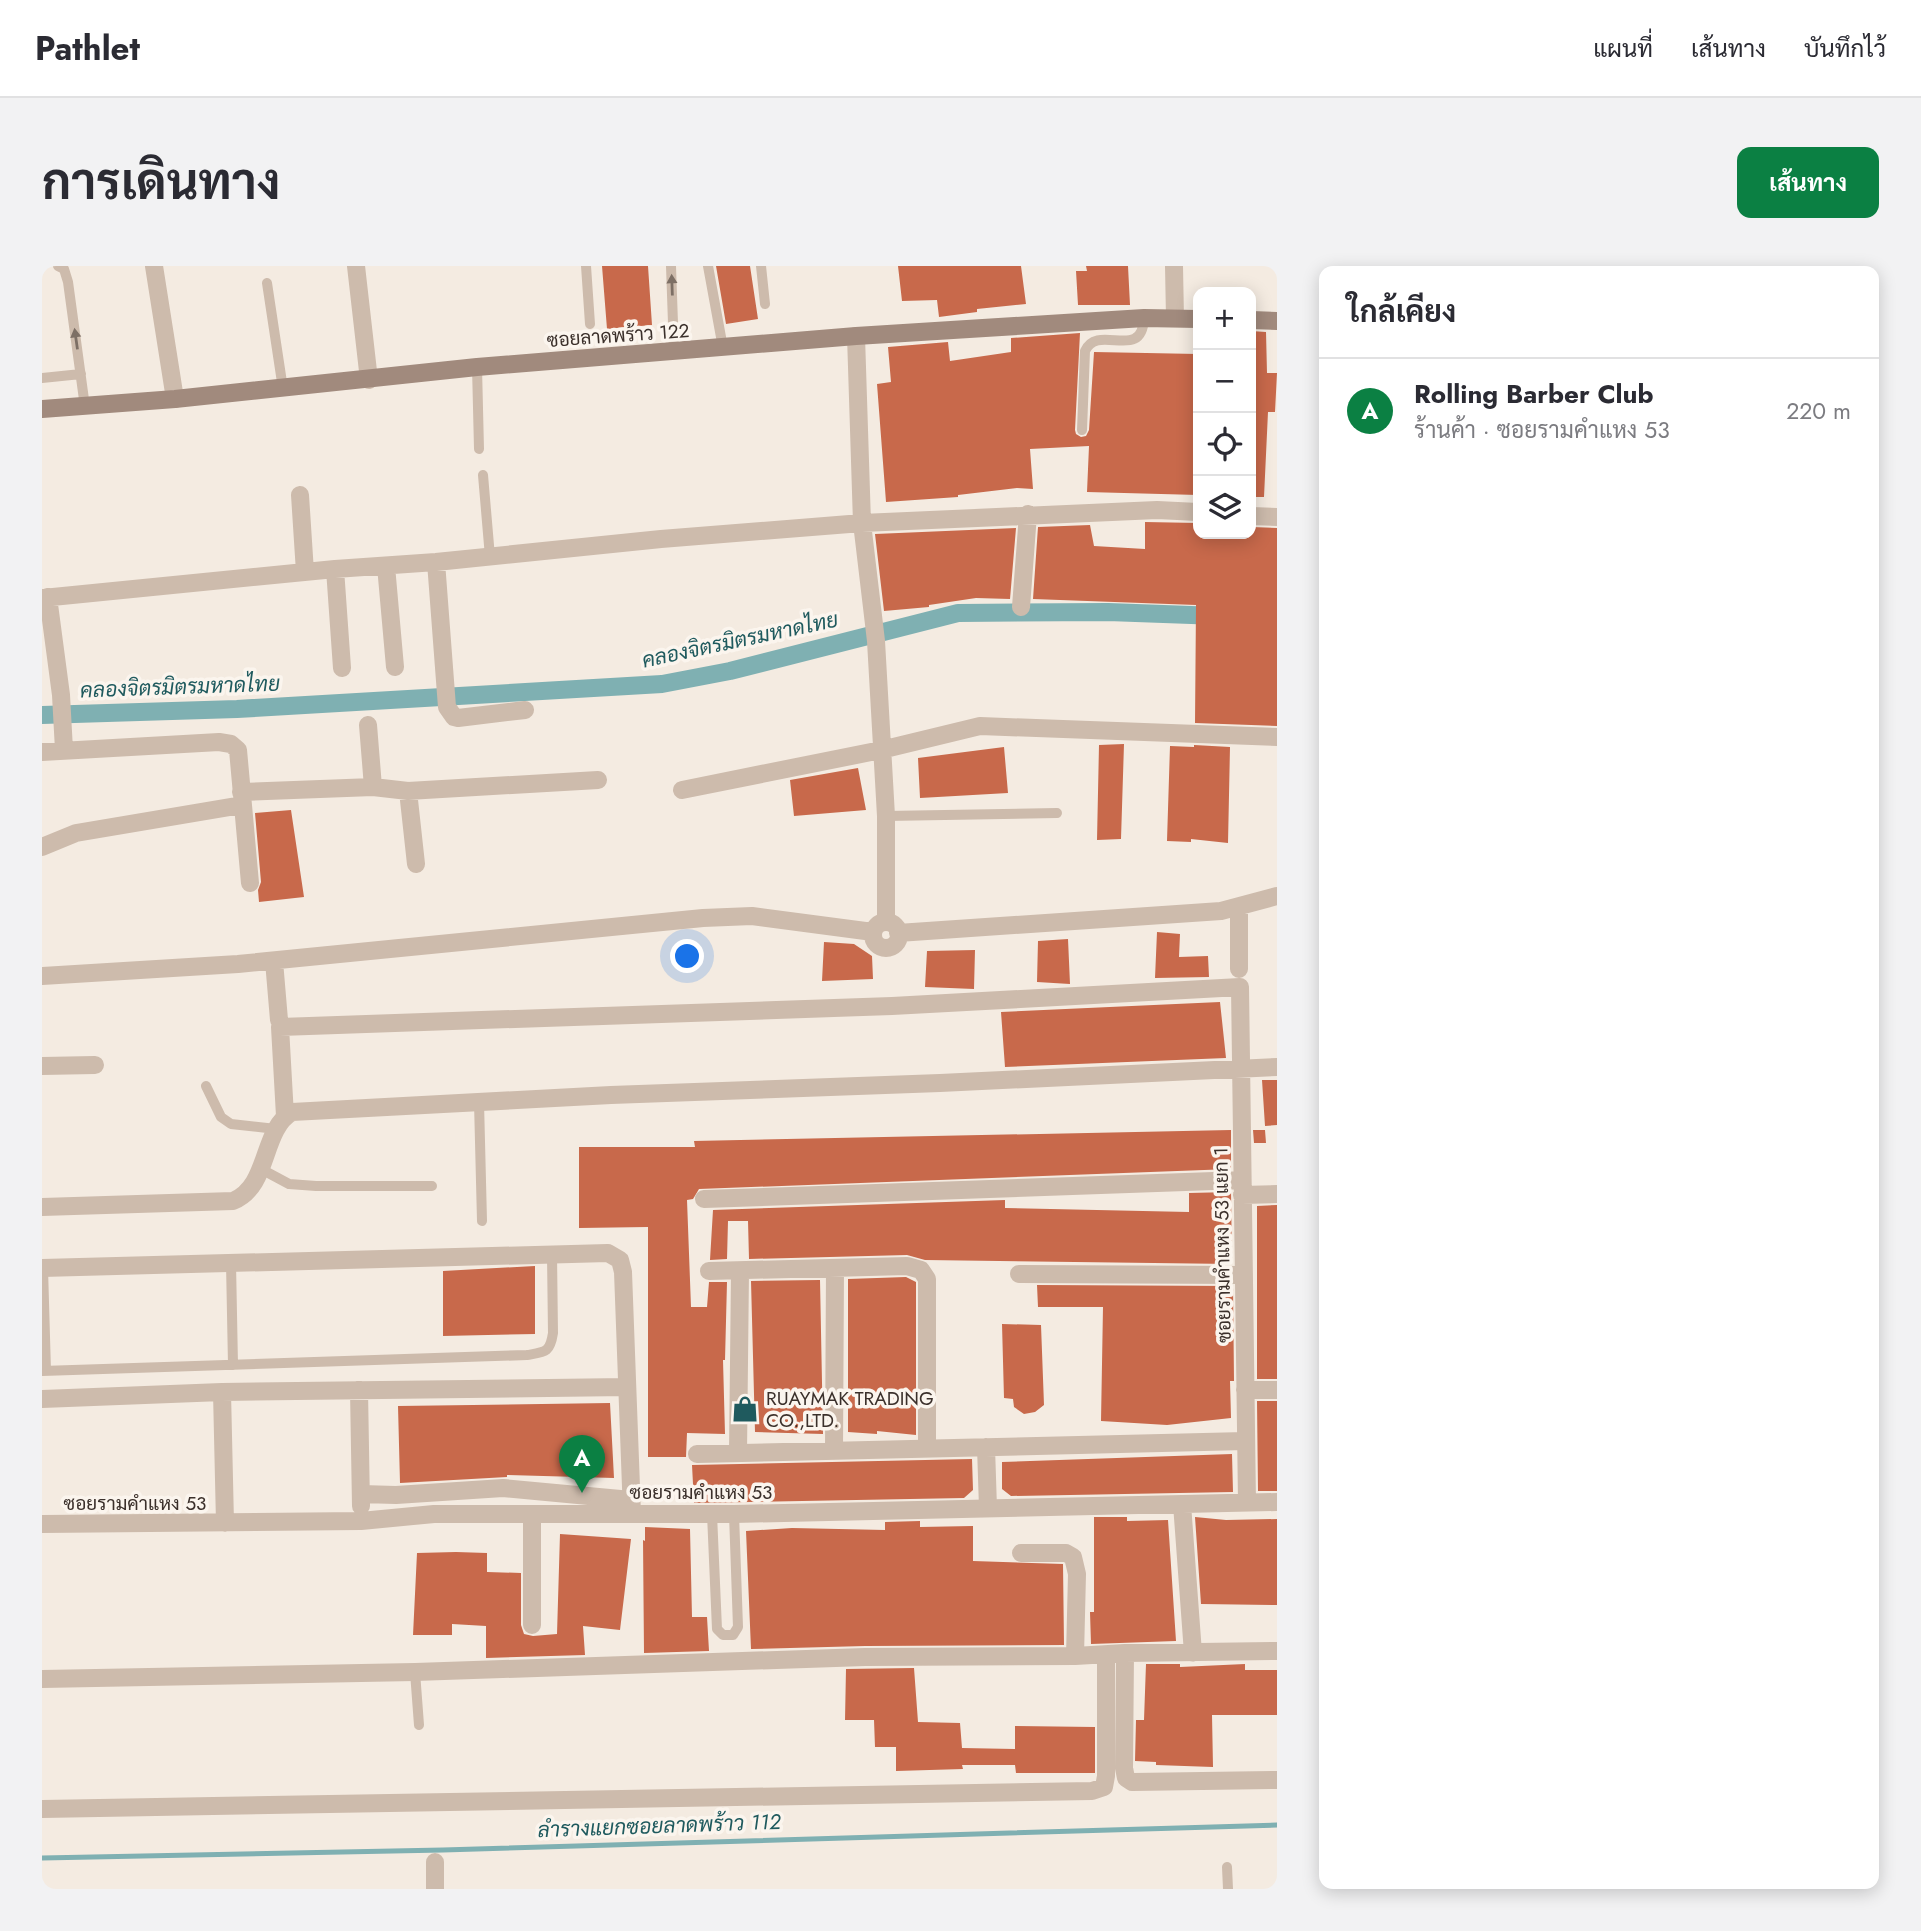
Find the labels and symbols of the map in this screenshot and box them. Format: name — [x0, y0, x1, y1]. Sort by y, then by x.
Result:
one-way arrow — [666, 273, 678, 295]
street label: ซอยลาดพร้าว 122 — [546, 317, 690, 354]
one-way arrow — [70, 328, 81, 350]
water label: คลองจิตรมิตรมหาดไทย — [639, 605, 841, 675]
water label: คลองจิตรมิตรมหาดไทย — [80, 669, 280, 705]
your location — [670, 939, 704, 973]
street label: ซอยรามคำแหง 53 แยก 1 — [1207, 1147, 1238, 1343]
place label: RUAYMAK TRADING CO.,LTD. — [766, 1385, 934, 1434]
shop icon: RUAYMAK TRADING CO.,LTD. — [730, 1394, 760, 1424]
pin: A — [559, 1435, 605, 1493]
street label: ซอยรามคำแหง 53 — [630, 1479, 772, 1506]
street label: ซอยรามคำแหง 53 — [64, 1490, 206, 1517]
water label: ลำรางแยกซอยลาดพร้าว 112 — [537, 1807, 781, 1845]

